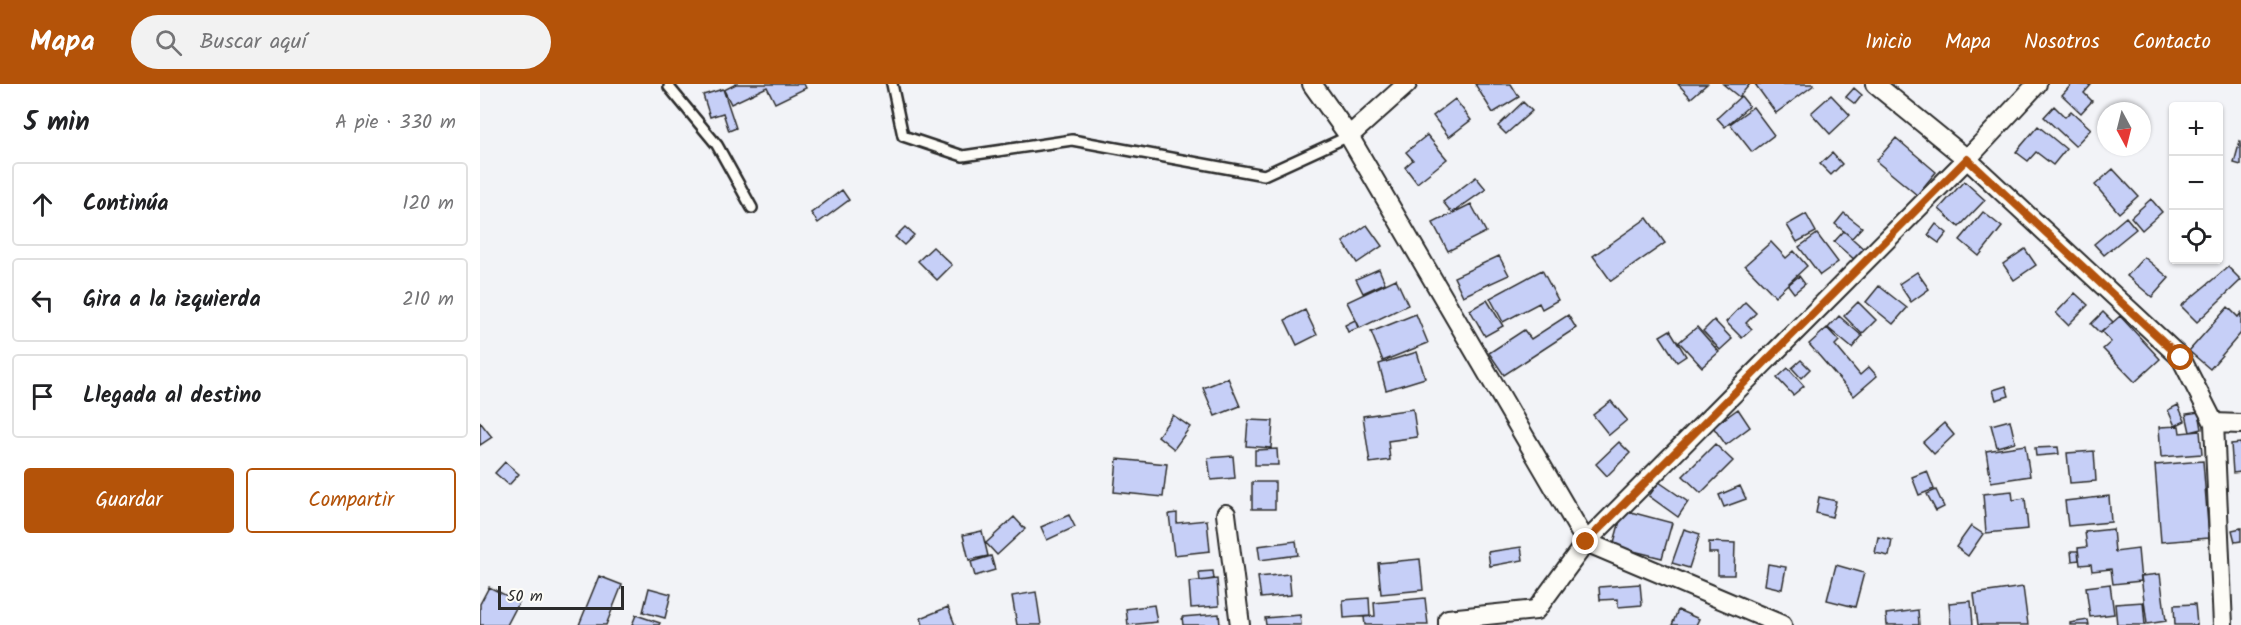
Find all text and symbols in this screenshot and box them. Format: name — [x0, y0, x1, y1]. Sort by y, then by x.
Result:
search box — [131, 15, 551, 69]
text: Mapa — [30, 20, 95, 65]
text: Buscar aquí — [200, 25, 307, 60]
icon: search — [152, 26, 185, 59]
text: Inicio — [1865, 26, 1912, 59]
text: Mapa — [1945, 26, 1991, 59]
text: Nosotros — [2024, 26, 2100, 59]
text: Contacto — [2133, 26, 2211, 59]
text: 5 min — [24, 102, 90, 144]
north arrow — [2097, 102, 2151, 156]
map controls — [2169, 102, 2223, 264]
button: + — [2169, 102, 2223, 156]
text: A pie · 330 m — [335, 107, 456, 139]
button: − — [2169, 156, 2223, 210]
text: Continúa — [83, 187, 168, 222]
icon: ahead — [26, 188, 59, 221]
text: 120 m — [402, 188, 454, 220]
button: locate — [2169, 210, 2223, 264]
text: Gira a la izquierda — [83, 283, 261, 318]
icon: left — [26, 284, 59, 317]
text: 210 m — [402, 284, 454, 316]
route start — [2167, 344, 2193, 370]
text: Llegada al destino — [83, 379, 261, 414]
icon: arrive — [26, 380, 59, 413]
button: Guardar — [24, 468, 234, 533]
button: Compartir — [246, 468, 456, 533]
route end — [1572, 528, 1598, 554]
scale bar — [498, 583, 624, 610]
text: 50 m — [507, 584, 543, 609]

